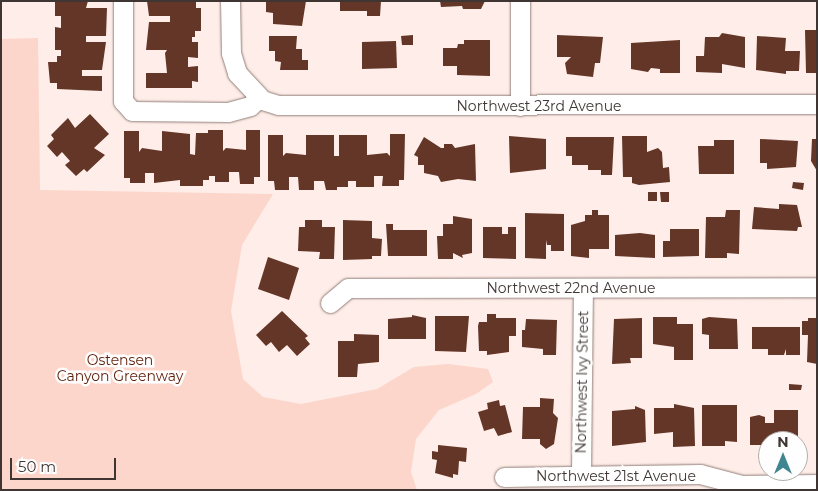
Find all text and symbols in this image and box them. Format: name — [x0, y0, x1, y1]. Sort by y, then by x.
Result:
street label: Northwest 23rd Avenue — [456, 98, 622, 114]
street label: Northwest 22nd Avenue — [486, 280, 656, 296]
street label: Northwest Ivy Street — [572, 310, 592, 454]
park label: Ostensen Canyon Greenway — [57, 352, 183, 384]
north arrow — [758, 431, 808, 481]
text: N — [777, 433, 789, 451]
scale bar — [12, 448, 119, 480]
text: 50 m — [18, 457, 56, 476]
street label: Northwest 21st Avenue — [536, 468, 696, 484]

